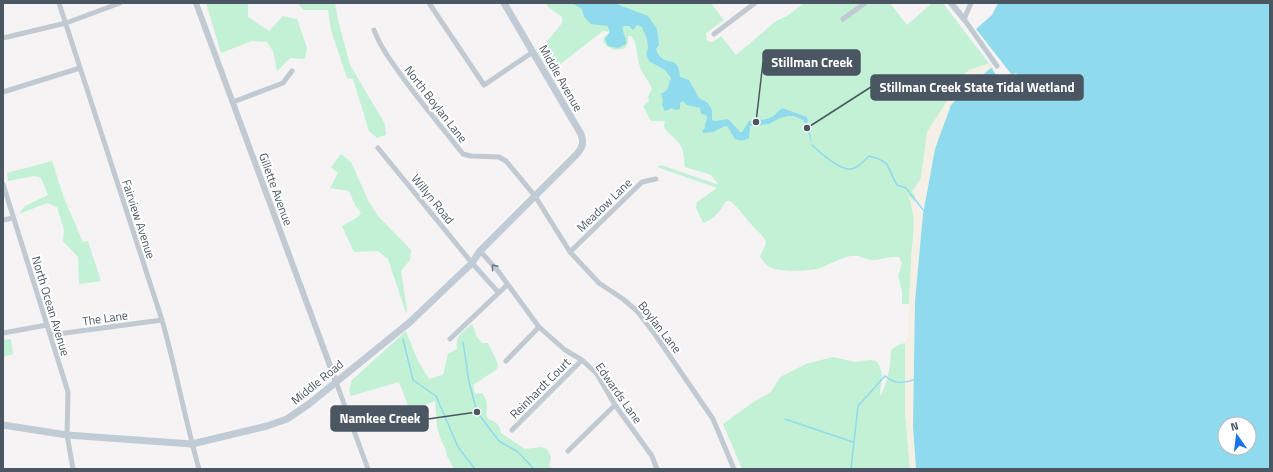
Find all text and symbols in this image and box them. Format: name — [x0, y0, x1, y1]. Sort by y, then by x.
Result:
street label: Middle Avenue — [534, 41, 588, 115]
callout: Stillman Creek — [763, 50, 860, 75]
text: Stillman Creek — [771, 52, 853, 72]
street label: North Boylan Lane — [400, 61, 472, 147]
callout: Stillman Creek State Tidal Wetland — [871, 75, 1083, 100]
text: Stillman Creek State Tidal Wetland — [879, 77, 1075, 97]
street label: Gillette Avenue — [254, 150, 298, 228]
street label: Willyn Road — [407, 170, 459, 228]
street label: Meadow Lane — [572, 174, 636, 236]
street label: Fairview Avenue — [117, 177, 161, 261]
street label: North Ocean Avenue — [27, 254, 75, 358]
one-way arrow — [492, 264, 499, 272]
street label: Boylan Lane — [634, 297, 686, 357]
street label: The Lane — [81, 305, 129, 331]
street label: Reinhardt Court — [505, 353, 575, 423]
street label: Middle Road — [287, 355, 347, 409]
street label: Edwards Lane — [591, 359, 647, 427]
callout: Namkee Creek — [331, 406, 428, 431]
text: Namkee Creek — [339, 408, 421, 428]
north arrow — [1217, 416, 1257, 456]
text: N — [1229, 418, 1240, 435]

